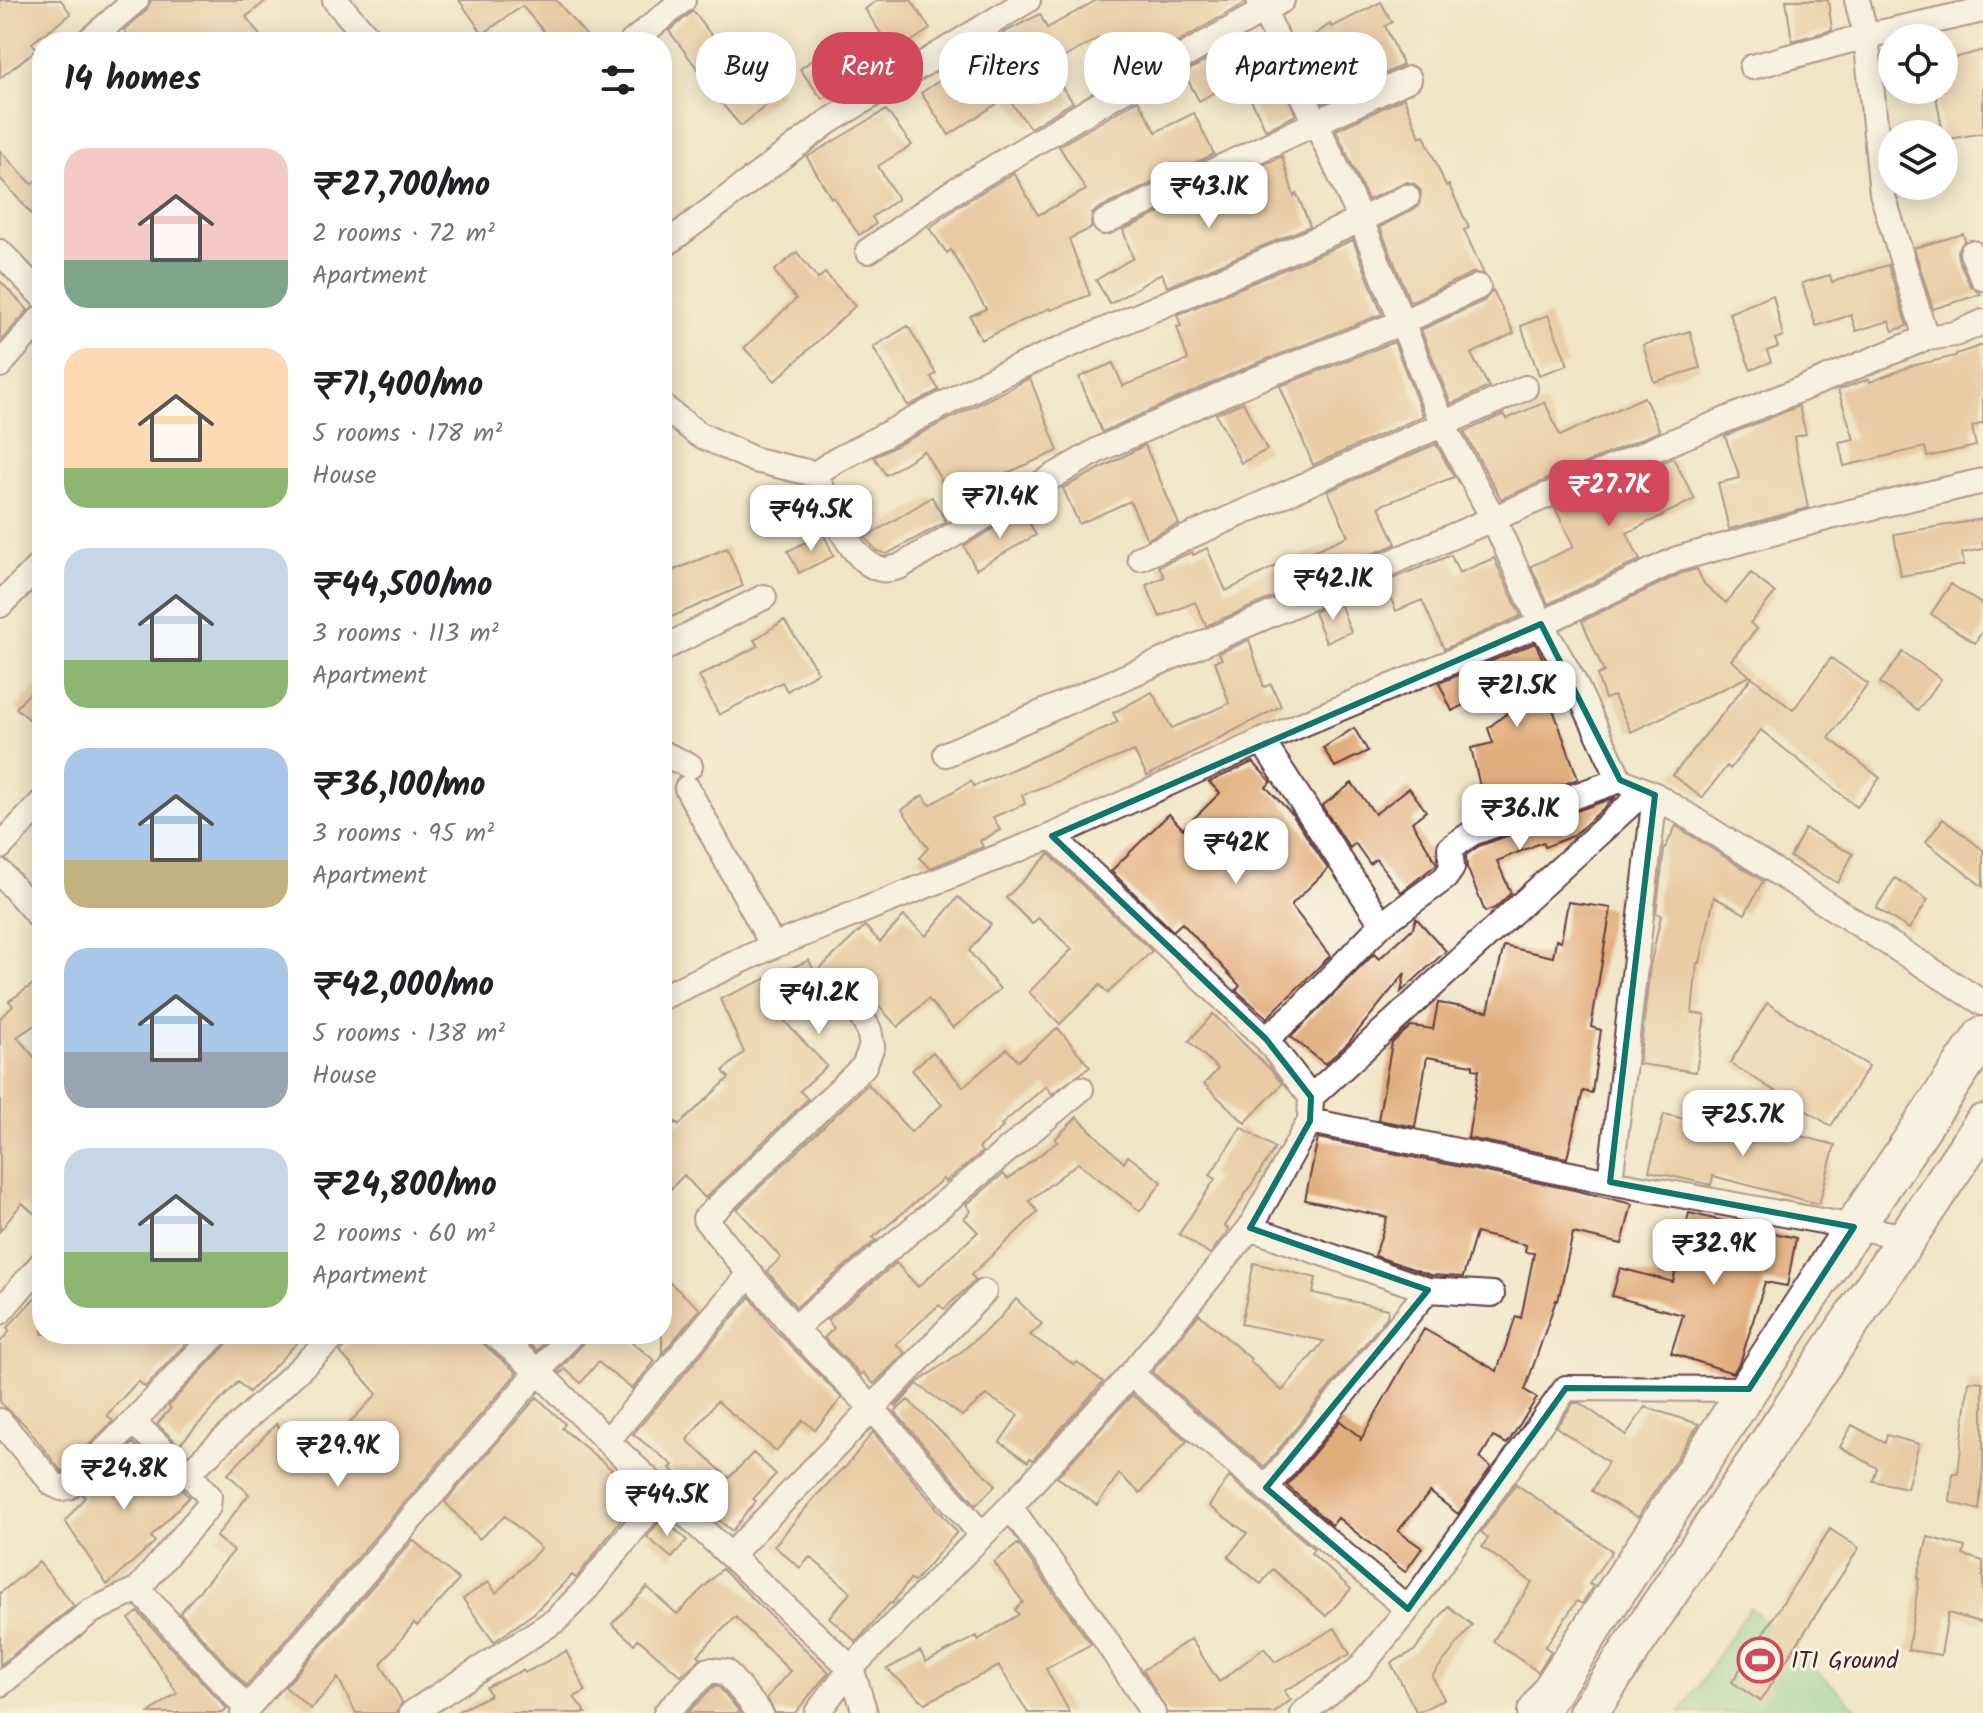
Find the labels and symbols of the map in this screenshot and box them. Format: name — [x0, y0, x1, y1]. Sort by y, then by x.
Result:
pin: ₹43.1K — [1144, 162, 1274, 230]
pin: ₹27.7K — [1544, 460, 1674, 528]
pin: ₹71.4K — [935, 472, 1065, 540]
pin: ₹44.5K — [746, 485, 876, 553]
pin: ₹42.1K — [1268, 554, 1398, 622]
pin: ₹21.5K — [1452, 661, 1582, 729]
pin: ₹36.1K — [1455, 784, 1585, 852]
pin: ₹42K — [1189, 818, 1283, 886]
pin: ₹41.2K — [754, 968, 884, 1036]
pin: ₹25.7K — [1678, 1090, 1808, 1158]
pin: ₹32.9K — [1649, 1219, 1779, 1287]
pin: ₹29.9K — [273, 1421, 403, 1489]
pin: ₹24.8K — [59, 1444, 189, 1512]
pin: ₹44.5K — [602, 1470, 732, 1538]
sports icon: ITI Ground — [1736, 1636, 1784, 1684]
place label: ITI Ground — [1791, 1642, 1899, 1681]

